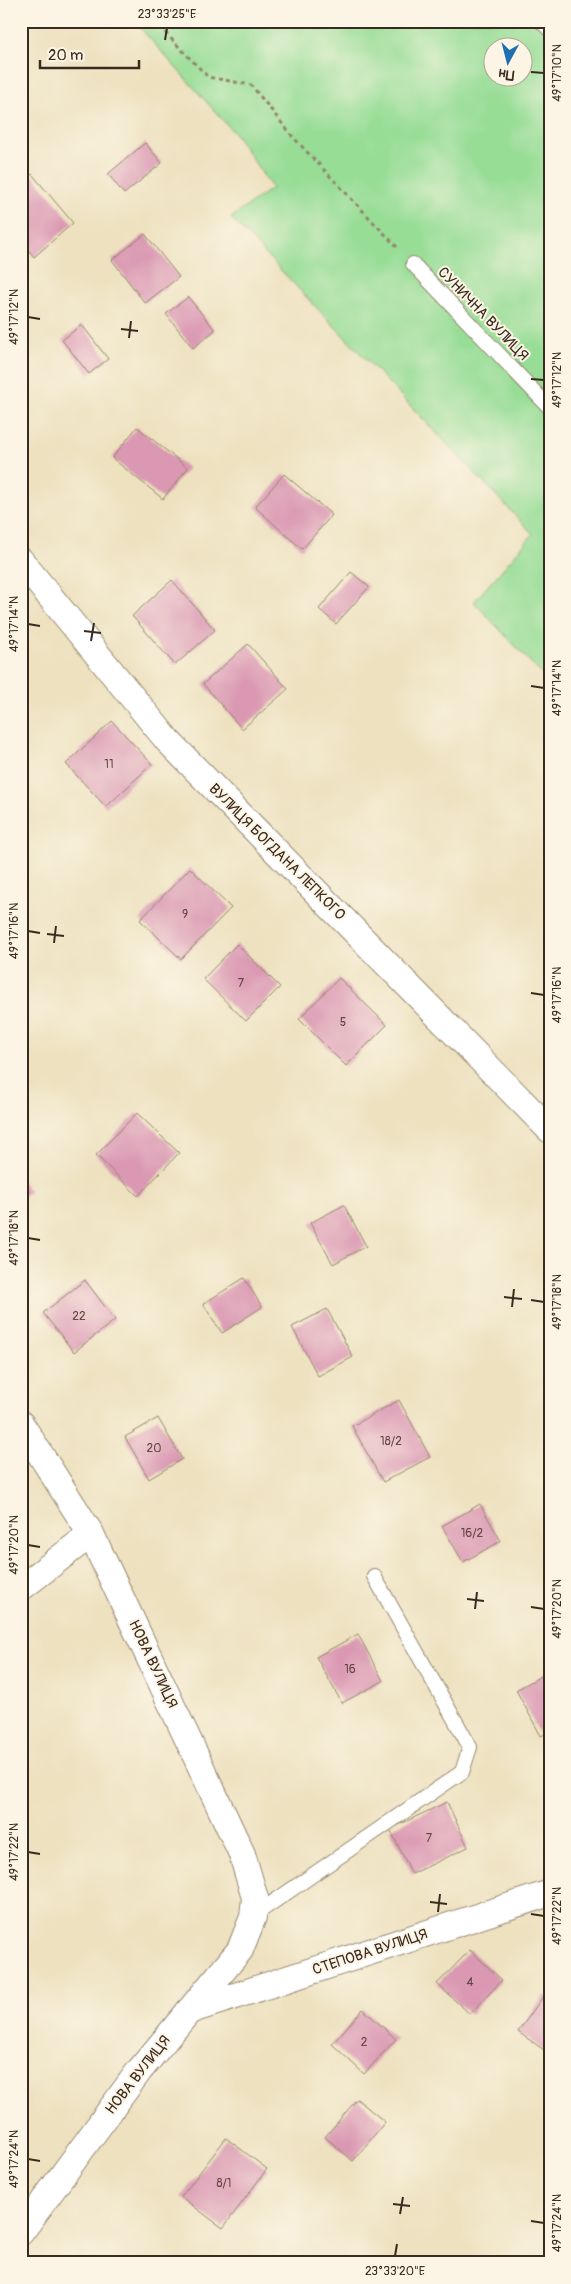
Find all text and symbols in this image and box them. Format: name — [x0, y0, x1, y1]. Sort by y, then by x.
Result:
text: 23°33'25"E — [138, 7, 196, 22]
scale bar — [40, 38, 139, 70]
north arrow — [484, 38, 534, 88]
text: 49°17'10"N — [550, 44, 565, 102]
text: 20 m — [48, 46, 83, 65]
text: Пн — [498, 65, 515, 84]
street label: СУНИЧНА ВУЛИЦЯ — [433, 263, 533, 365]
text: 49°17'12"N — [7, 289, 22, 345]
text: 49°17'12"N — [550, 352, 565, 408]
text: 49°17'14"N — [7, 596, 22, 652]
text: 49°17'14"N — [550, 660, 565, 716]
house number: 11 — [104, 757, 114, 772]
street label: ВУЛИЦЯ БОГДАНА ЛЕПКОГО — [205, 780, 349, 924]
text: 49°17'16"N — [7, 903, 22, 959]
house number: 9 — [182, 907, 188, 922]
text: 49°17'16"N — [550, 967, 565, 1023]
house number: 7 — [238, 976, 245, 991]
house number: 5 — [340, 1015, 346, 1030]
text: 49°17'18"N — [7, 1210, 22, 1266]
text: 49°17'18"N — [550, 1274, 565, 1330]
house number: 22 — [72, 1309, 86, 1324]
house number: 18/2 — [380, 1434, 402, 1449]
house number: 20 — [147, 1441, 161, 1456]
text: 49°17'20"N — [7, 1515, 22, 1575]
house number: 16/2 — [461, 1526, 484, 1541]
text: 49°17'20"N — [550, 1579, 565, 1639]
street label: НОВА ВУЛИЦЯ — [124, 1617, 182, 1711]
house number: 16 — [344, 1662, 356, 1677]
text: 49°17'22"N — [7, 1823, 22, 1881]
house number: 7 — [426, 1831, 433, 1846]
text: 49°17'22"N — [550, 1887, 565, 1945]
street label: СТЕПОВА ВУЛИЦЯ — [310, 1924, 430, 1980]
house number: 4 — [467, 1975, 474, 1990]
street label: НОВА ВУЛИЦЯ — [101, 2032, 175, 2118]
house number: 2 — [361, 2035, 368, 2050]
text: 49°17'24"N — [7, 2130, 22, 2188]
house number: 8/1 — [216, 2176, 232, 2191]
text: 49°17'24"N — [550, 2194, 565, 2252]
text: 23°33'20"E — [365, 2264, 425, 2279]

